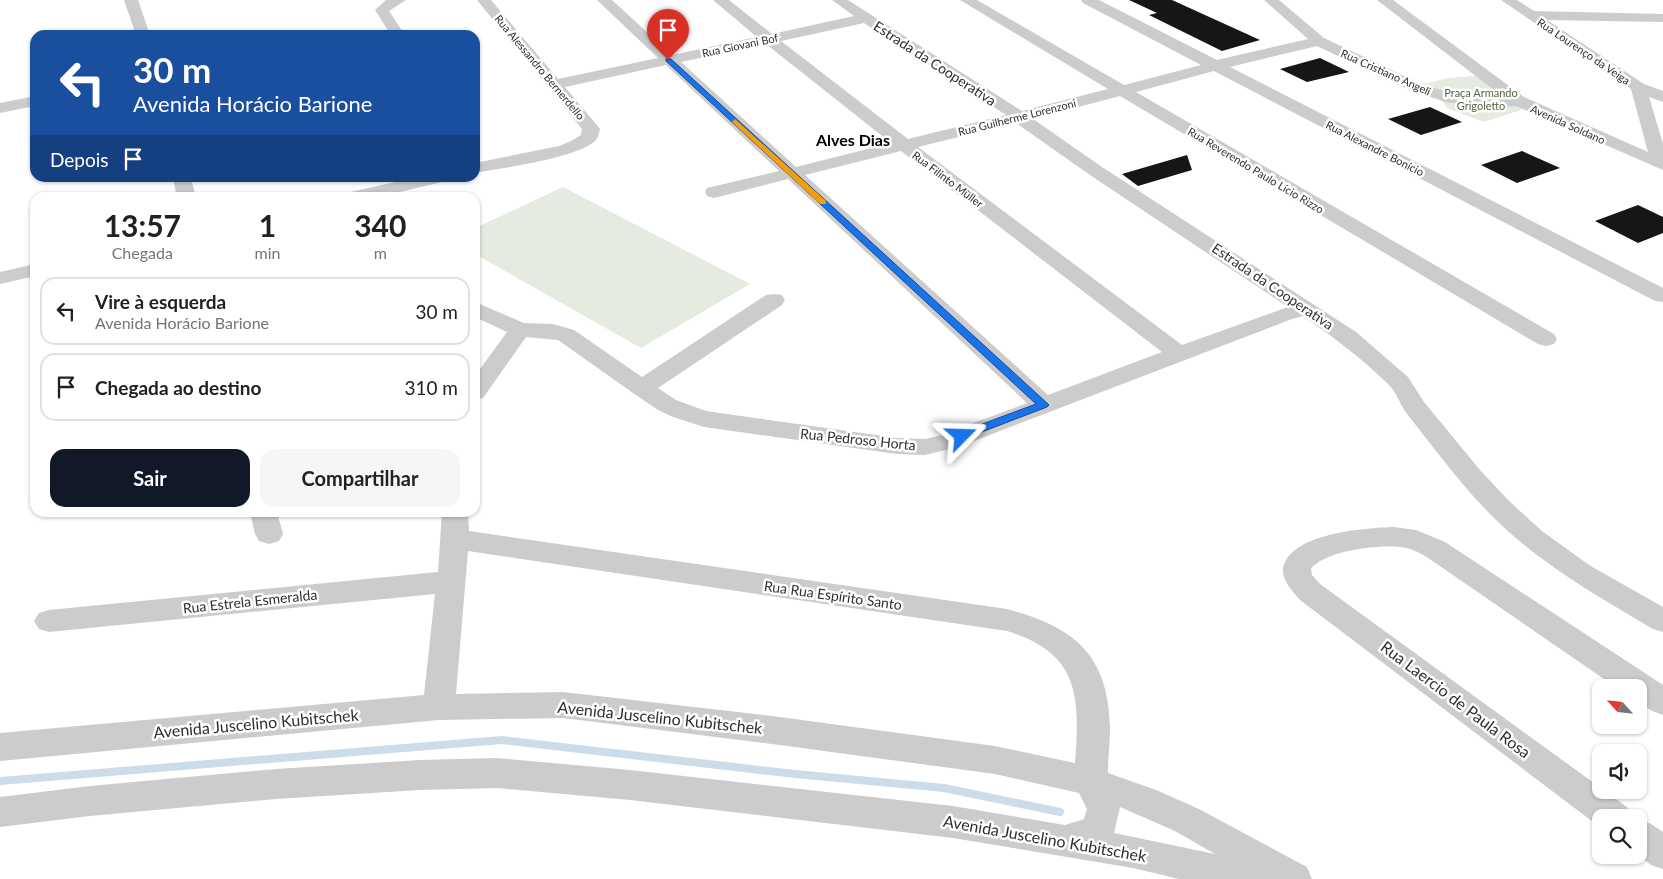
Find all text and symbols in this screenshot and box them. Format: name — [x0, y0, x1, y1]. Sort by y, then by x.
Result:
pin — [647, 9, 689, 60]
street label: Rua Alessandro Bernerdello — [492, 12, 588, 122]
street label: Rua Lourenço da Veiga — [1535, 15, 1633, 87]
icon: arrive — [654, 16, 682, 44]
street label: Estrada da Cooperativa — [871, 17, 999, 109]
street label: Rua Giovani Bof — [701, 31, 779, 59]
street label: Rua Cristiano Angeli — [1339, 46, 1433, 98]
text: 30 m — [133, 48, 211, 90]
icon: left — [50, 50, 115, 115]
park label: Praça Armando Grigoletto — [1444, 86, 1518, 112]
text: Avenida Horácio Barione — [133, 90, 372, 117]
street label: Rua Guilherme Lorenzoni — [957, 96, 1078, 138]
street label: Avenida Soldano — [1529, 102, 1607, 146]
street label: Rua Alexandre Bonício — [1324, 118, 1426, 178]
street label: Rua Reverendo Paulo Lício Rizzo — [1186, 124, 1326, 216]
district label: Alves Dias — [815, 130, 890, 149]
icon: arrive — [119, 145, 147, 173]
text: Depois — [50, 148, 109, 171]
street label: Rua Filinto Müller — [910, 148, 986, 210]
text: 13:57 — [104, 207, 181, 243]
text: 1 — [259, 207, 276, 243]
text: 340 — [354, 207, 406, 243]
street label: Estrada da Cooperativa — [1209, 239, 1337, 333]
text: Chegada — [112, 243, 173, 262]
text: min — [255, 243, 281, 262]
text: m — [374, 243, 387, 262]
text: Vire à esquerda — [95, 290, 226, 313]
icon: left — [52, 297, 80, 325]
text: 30 m — [415, 300, 458, 323]
text: Avenida Horácio Barione — [95, 313, 269, 332]
icon: arrive — [52, 373, 80, 401]
text: Chegada ao destino — [95, 376, 261, 399]
text: 310 m — [404, 376, 458, 399]
position arrow — [935, 409, 987, 461]
street label: Rua Pedroso Horta — [799, 424, 917, 454]
button: Sair — [50, 449, 250, 507]
button: Compartilhar — [260, 449, 460, 507]
street label: Rua Rua Espírito Santo — [763, 577, 903, 613]
street label: Rua Estrela Esmeralda — [182, 585, 318, 617]
street label: Rua Laercio de Paula Rosa — [1377, 637, 1535, 761]
north arrow — [1592, 679, 1648, 734]
map controls — [1592, 679, 1647, 864]
street label: Avenida Juscelino Kubitschek — [557, 697, 764, 737]
street label: Avenida Juscelino Kubitschek — [153, 704, 360, 741]
button: sound — [1592, 744, 1647, 799]
button: search — [1592, 809, 1647, 864]
street label: Avenida Juscelino Kubitschek — [942, 811, 1149, 865]

